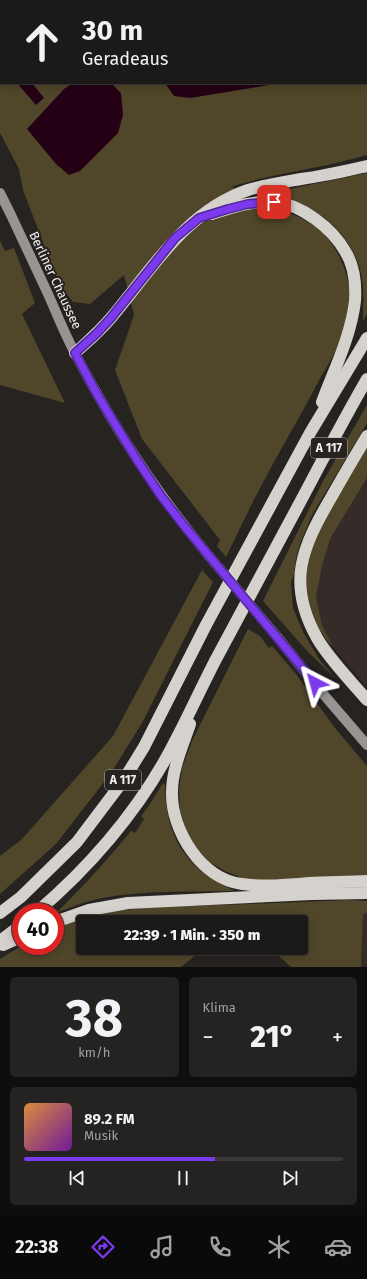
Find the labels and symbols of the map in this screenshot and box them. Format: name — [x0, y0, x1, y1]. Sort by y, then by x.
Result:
pin — [257, 185, 291, 219]
street label: Berliner Chaussee — [26, 229, 85, 332]
road number: A 117 — [311, 438, 347, 458]
position arrow — [294, 662, 336, 704]
road number: A 117 — [105, 770, 141, 790]
speed limit sign: 40 — [12, 903, 64, 955]

